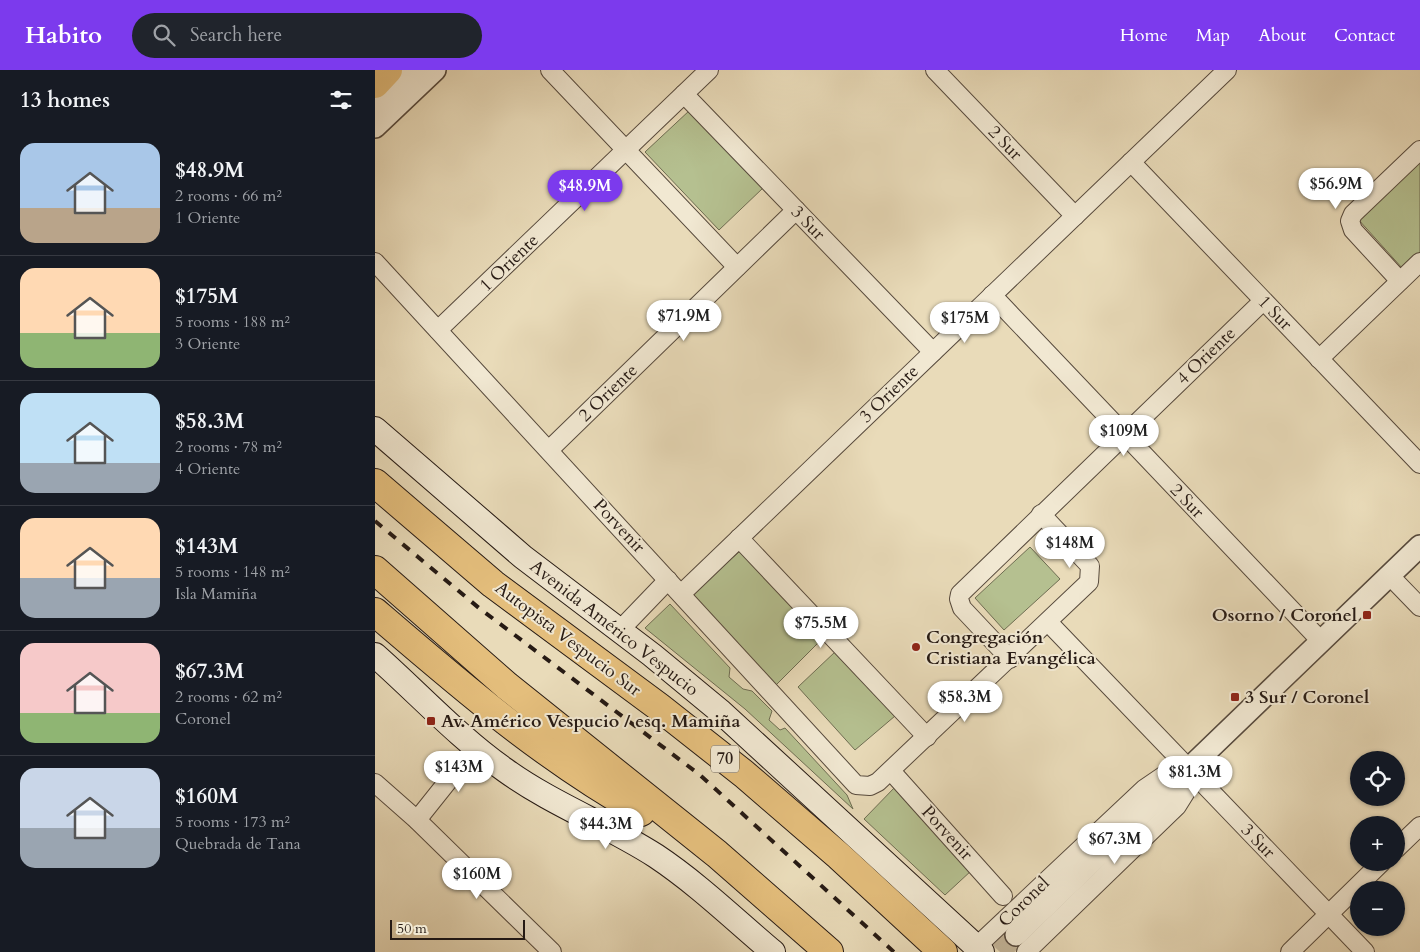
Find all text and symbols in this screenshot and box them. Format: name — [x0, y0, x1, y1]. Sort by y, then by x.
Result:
search box — [132, 13, 482, 58]
text: Habito — [25, 19, 102, 52]
icon: search — [150, 21, 178, 49]
text: Search here — [190, 22, 282, 48]
text: Home — [1120, 23, 1168, 48]
text: Map — [1196, 23, 1230, 48]
text: About — [1258, 23, 1306, 48]
text: Contact — [1334, 23, 1395, 48]
text: 13 homes — [20, 86, 110, 115]
icon: filters — [327, 86, 355, 114]
street label: 2 Sur — [982, 120, 1028, 166]
text: $48.9M — [175, 156, 245, 185]
icon: home — [60, 163, 120, 223]
pin: $56.9M — [1295, 168, 1377, 210]
pin: $48.9M — [544, 170, 626, 212]
text: $56.9M — [1310, 173, 1362, 195]
text: $48.9M — [559, 175, 611, 197]
text: 2 rooms · 66 m² — [175, 185, 282, 207]
street label: 3 Sur — [785, 200, 831, 246]
text: 1 Oriente — [175, 207, 240, 229]
street label: 1 Oriente — [474, 228, 544, 298]
text: $175M — [175, 282, 238, 311]
icon: home — [60, 288, 120, 348]
street label: 1 Sur — [1252, 290, 1298, 336]
pin: $71.9M — [643, 300, 725, 342]
pin: $175M — [930, 302, 1000, 344]
text: $71.9M — [658, 305, 710, 327]
text: $175M — [941, 307, 989, 329]
text: 5 rooms · 188 m² — [175, 311, 290, 333]
street label: 4 Oriente — [1171, 321, 1241, 391]
text: 3 Oriente — [175, 333, 240, 355]
street label: 2 Oriente — [573, 358, 643, 428]
street label: 3 Oriente — [854, 359, 924, 429]
text: $58.3M — [175, 407, 245, 436]
icon: home — [60, 413, 120, 473]
pin: $109M — [1089, 414, 1159, 457]
text: $109M — [1100, 420, 1148, 442]
text: 2 rooms · 78 m² — [175, 436, 282, 458]
text: 4 Oriente — [175, 458, 240, 480]
street label: 2 Sur — [1164, 478, 1210, 524]
street label: Porvenir — [587, 493, 651, 559]
pin: $148M — [1035, 526, 1105, 569]
text: $143M — [175, 532, 238, 561]
text: $148M — [1046, 532, 1094, 554]
icon: home — [60, 538, 120, 598]
street label: Avenida Américo Vespucio — [524, 554, 704, 702]
text: 5 rooms · 148 m² — [175, 561, 290, 583]
street label: Autopista Vespucio Sur — [490, 576, 647, 703]
text: Isla Mamiña — [175, 583, 257, 605]
place label: Osorno / Coronel — [1212, 603, 1357, 628]
pin: $75.5M — [780, 606, 862, 649]
marker: Osorno / Coronel — [1361, 609, 1373, 621]
text: $75.5M — [795, 612, 847, 634]
place label: Congregación Cristiana Evangélica — [926, 625, 1096, 671]
marker: Congregación Cristiana Evangélica — [910, 641, 922, 653]
text: $67.3M — [175, 657, 245, 686]
icon: home — [60, 663, 120, 723]
pin: $58.3M — [924, 680, 1006, 723]
place label: 3 Sur / Coronel — [1245, 685, 1369, 710]
text: 2 rooms · 62 m² — [175, 686, 282, 708]
text: $58.3M — [939, 686, 991, 708]
marker: 3 Sur / Coronel — [1229, 691, 1241, 703]
text: Coronel — [175, 708, 231, 730]
place label: Av. Américo Vespucio / esq. Mamiña — [441, 709, 740, 734]
marker: Av. Américo Vespucio / esq. Mamiña — [425, 715, 437, 727]
road number: 70 — [711, 746, 739, 772]
pin: $143M — [424, 750, 494, 793]
map controls — [1350, 751, 1405, 936]
button: locate — [1350, 751, 1405, 806]
text: $143M — [435, 756, 483, 778]
pin: $81.3M — [1154, 756, 1236, 798]
text: $81.3M — [1169, 761, 1221, 783]
text: $160M — [175, 782, 238, 811]
icon: home — [60, 788, 120, 848]
street label: Porvenir — [916, 800, 979, 866]
pin: $44.3M — [565, 808, 647, 850]
text: 5 rooms · 173 m² — [175, 811, 290, 833]
text: $44.3M — [580, 813, 632, 835]
button: + — [1350, 816, 1405, 871]
street label: 3 Sur — [1235, 818, 1281, 864]
pin: $67.3M — [1074, 822, 1156, 865]
text: $67.3M — [1089, 828, 1141, 850]
text: Quebrada de Tana — [175, 833, 301, 855]
pin: $160M — [442, 858, 512, 900]
text: $160M — [453, 863, 501, 885]
street label: Coronel — [993, 871, 1056, 933]
button: − — [1350, 881, 1405, 936]
scale bar — [390, 917, 525, 940]
text: 50 m — [397, 919, 427, 938]

